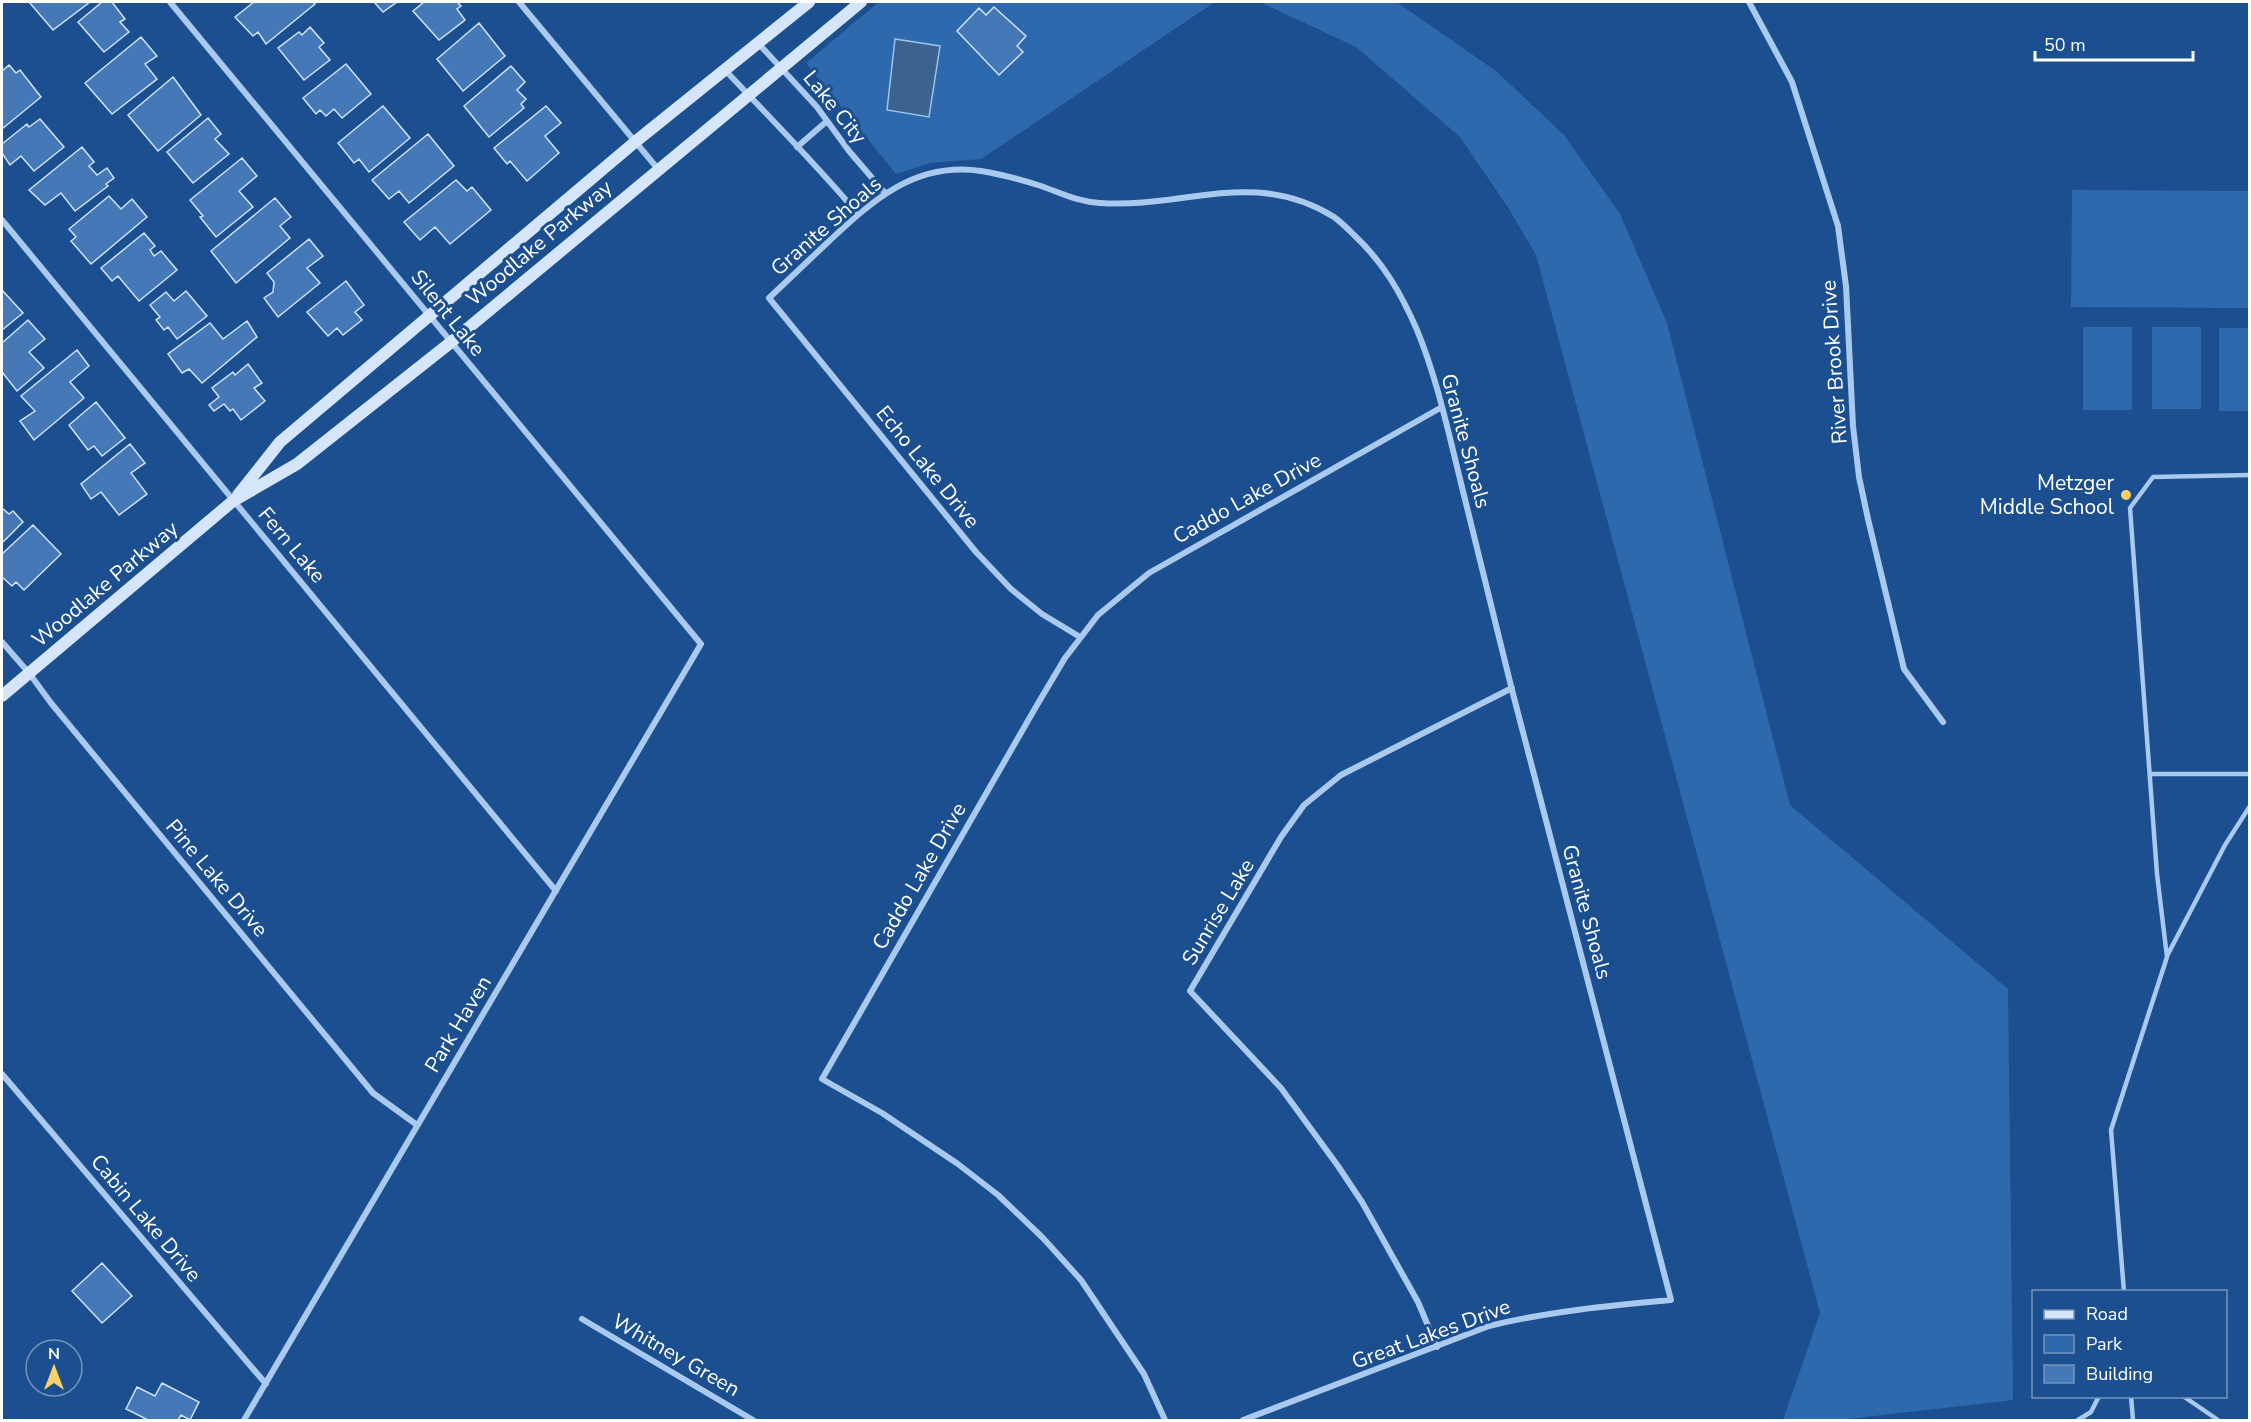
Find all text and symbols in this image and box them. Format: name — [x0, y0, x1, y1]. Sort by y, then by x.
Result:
scale bar — [2035, 24, 2192, 62]
text: 50 m — [2044, 33, 2086, 57]
street label: Lake City — [797, 65, 873, 150]
street label: Granite Shoals — [765, 170, 887, 282]
street label: Woodlake Parkway — [460, 173, 618, 312]
street label: Silent Lake — [404, 264, 492, 362]
street label: River Brook Drive — [1814, 279, 1854, 445]
street label: Granite Shoals — [1435, 371, 1497, 511]
street label: Echo Lake Drive — [870, 400, 986, 534]
street label: Caddo Lake Drive — [1168, 446, 1326, 550]
place label: Metzger Middle School — [1980, 469, 2115, 521]
marker: Metzger Middle School — [2119, 488, 2133, 502]
street label: Fern Lake — [252, 501, 332, 589]
street label: Woodlake Parkway — [26, 514, 184, 653]
street label: Caddo Lake Drive — [865, 797, 973, 955]
street label: Pine Lake Drive — [159, 813, 275, 943]
street label: Granite Shoals — [1556, 842, 1618, 982]
street label: Sunrise Lake — [1175, 854, 1261, 970]
street label: Park Haven — [418, 970, 498, 1078]
street label: Cabin Lake Drive — [84, 1148, 208, 1288]
legend — [2032, 1290, 2227, 1398]
street label: Great Lakes Drive — [1348, 1292, 1514, 1376]
text: Road — [2086, 1302, 2128, 1326]
street label: Whitney Green — [607, 1307, 745, 1403]
text: Park — [2086, 1332, 2123, 1356]
north arrow — [24, 1338, 84, 1398]
text: N — [48, 1343, 60, 1365]
text: Building — [2086, 1362, 2153, 1386]

